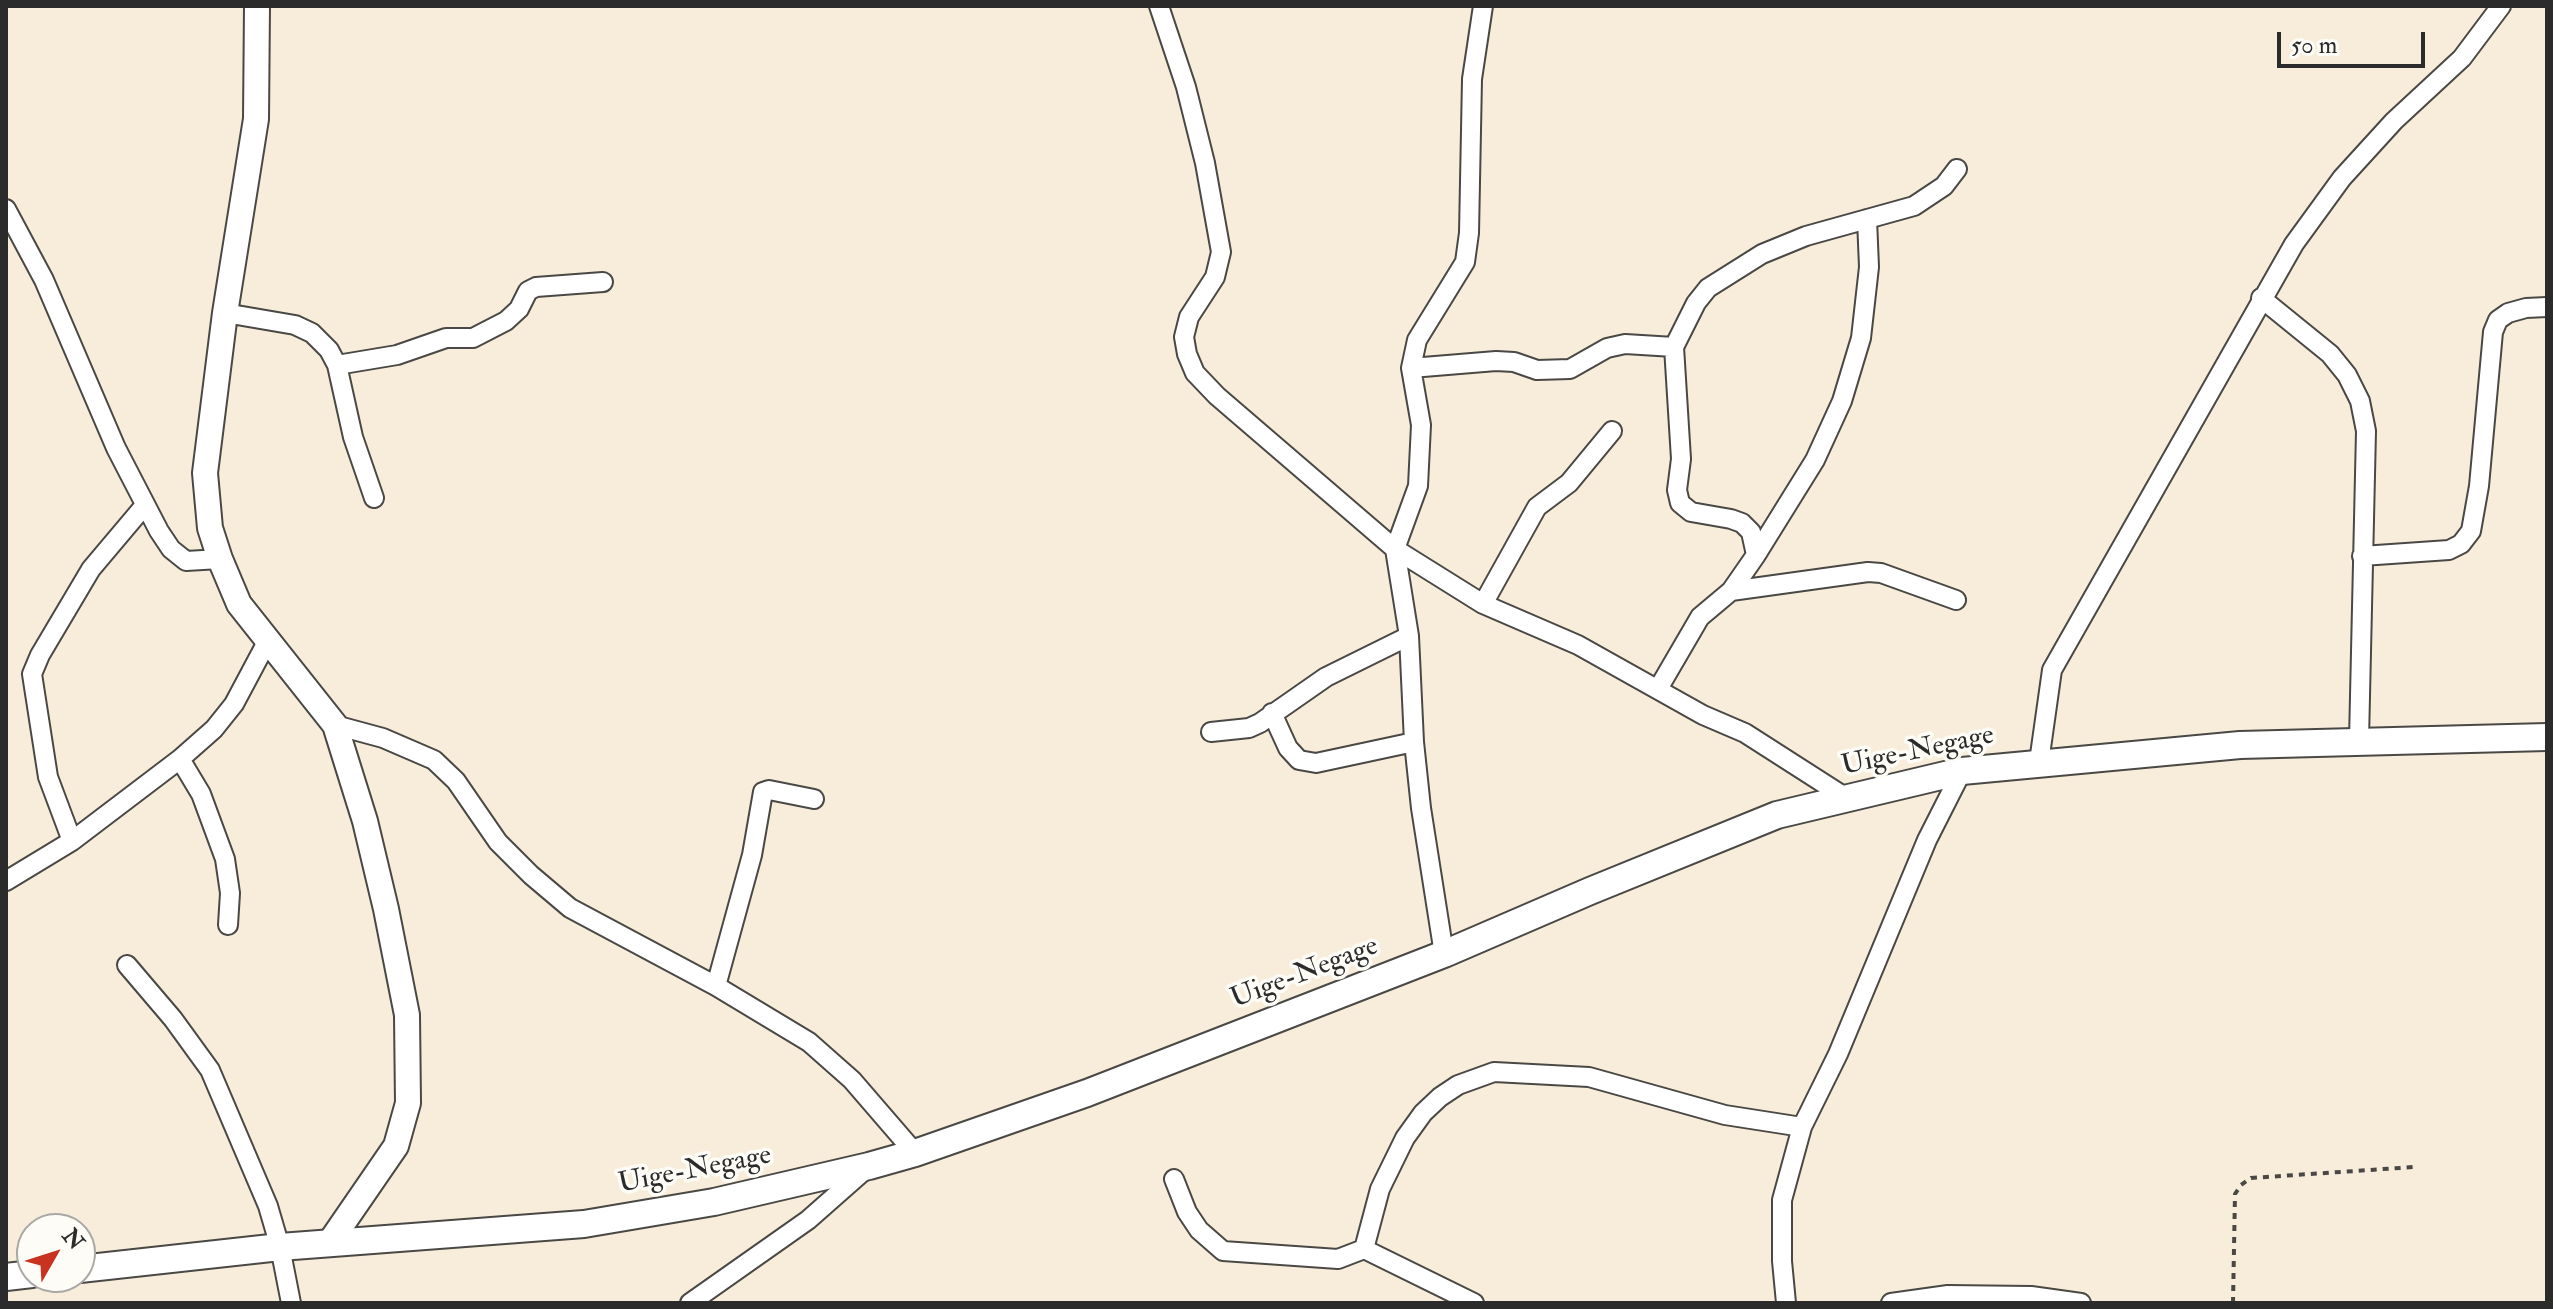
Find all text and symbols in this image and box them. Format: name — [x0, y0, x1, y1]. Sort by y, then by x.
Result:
scale bar — [2281, 16, 2429, 66]
text: 50 m — [2291, 30, 2337, 61]
street label: Uige-Negage — [1839, 719, 1997, 785]
street label: Uige-Negage — [1227, 931, 1383, 1017]
street label: Uige-Negage — [616, 1140, 774, 1202]
north arrow — [16, 1213, 96, 1293]
text: N — [56, 1223, 90, 1256]

